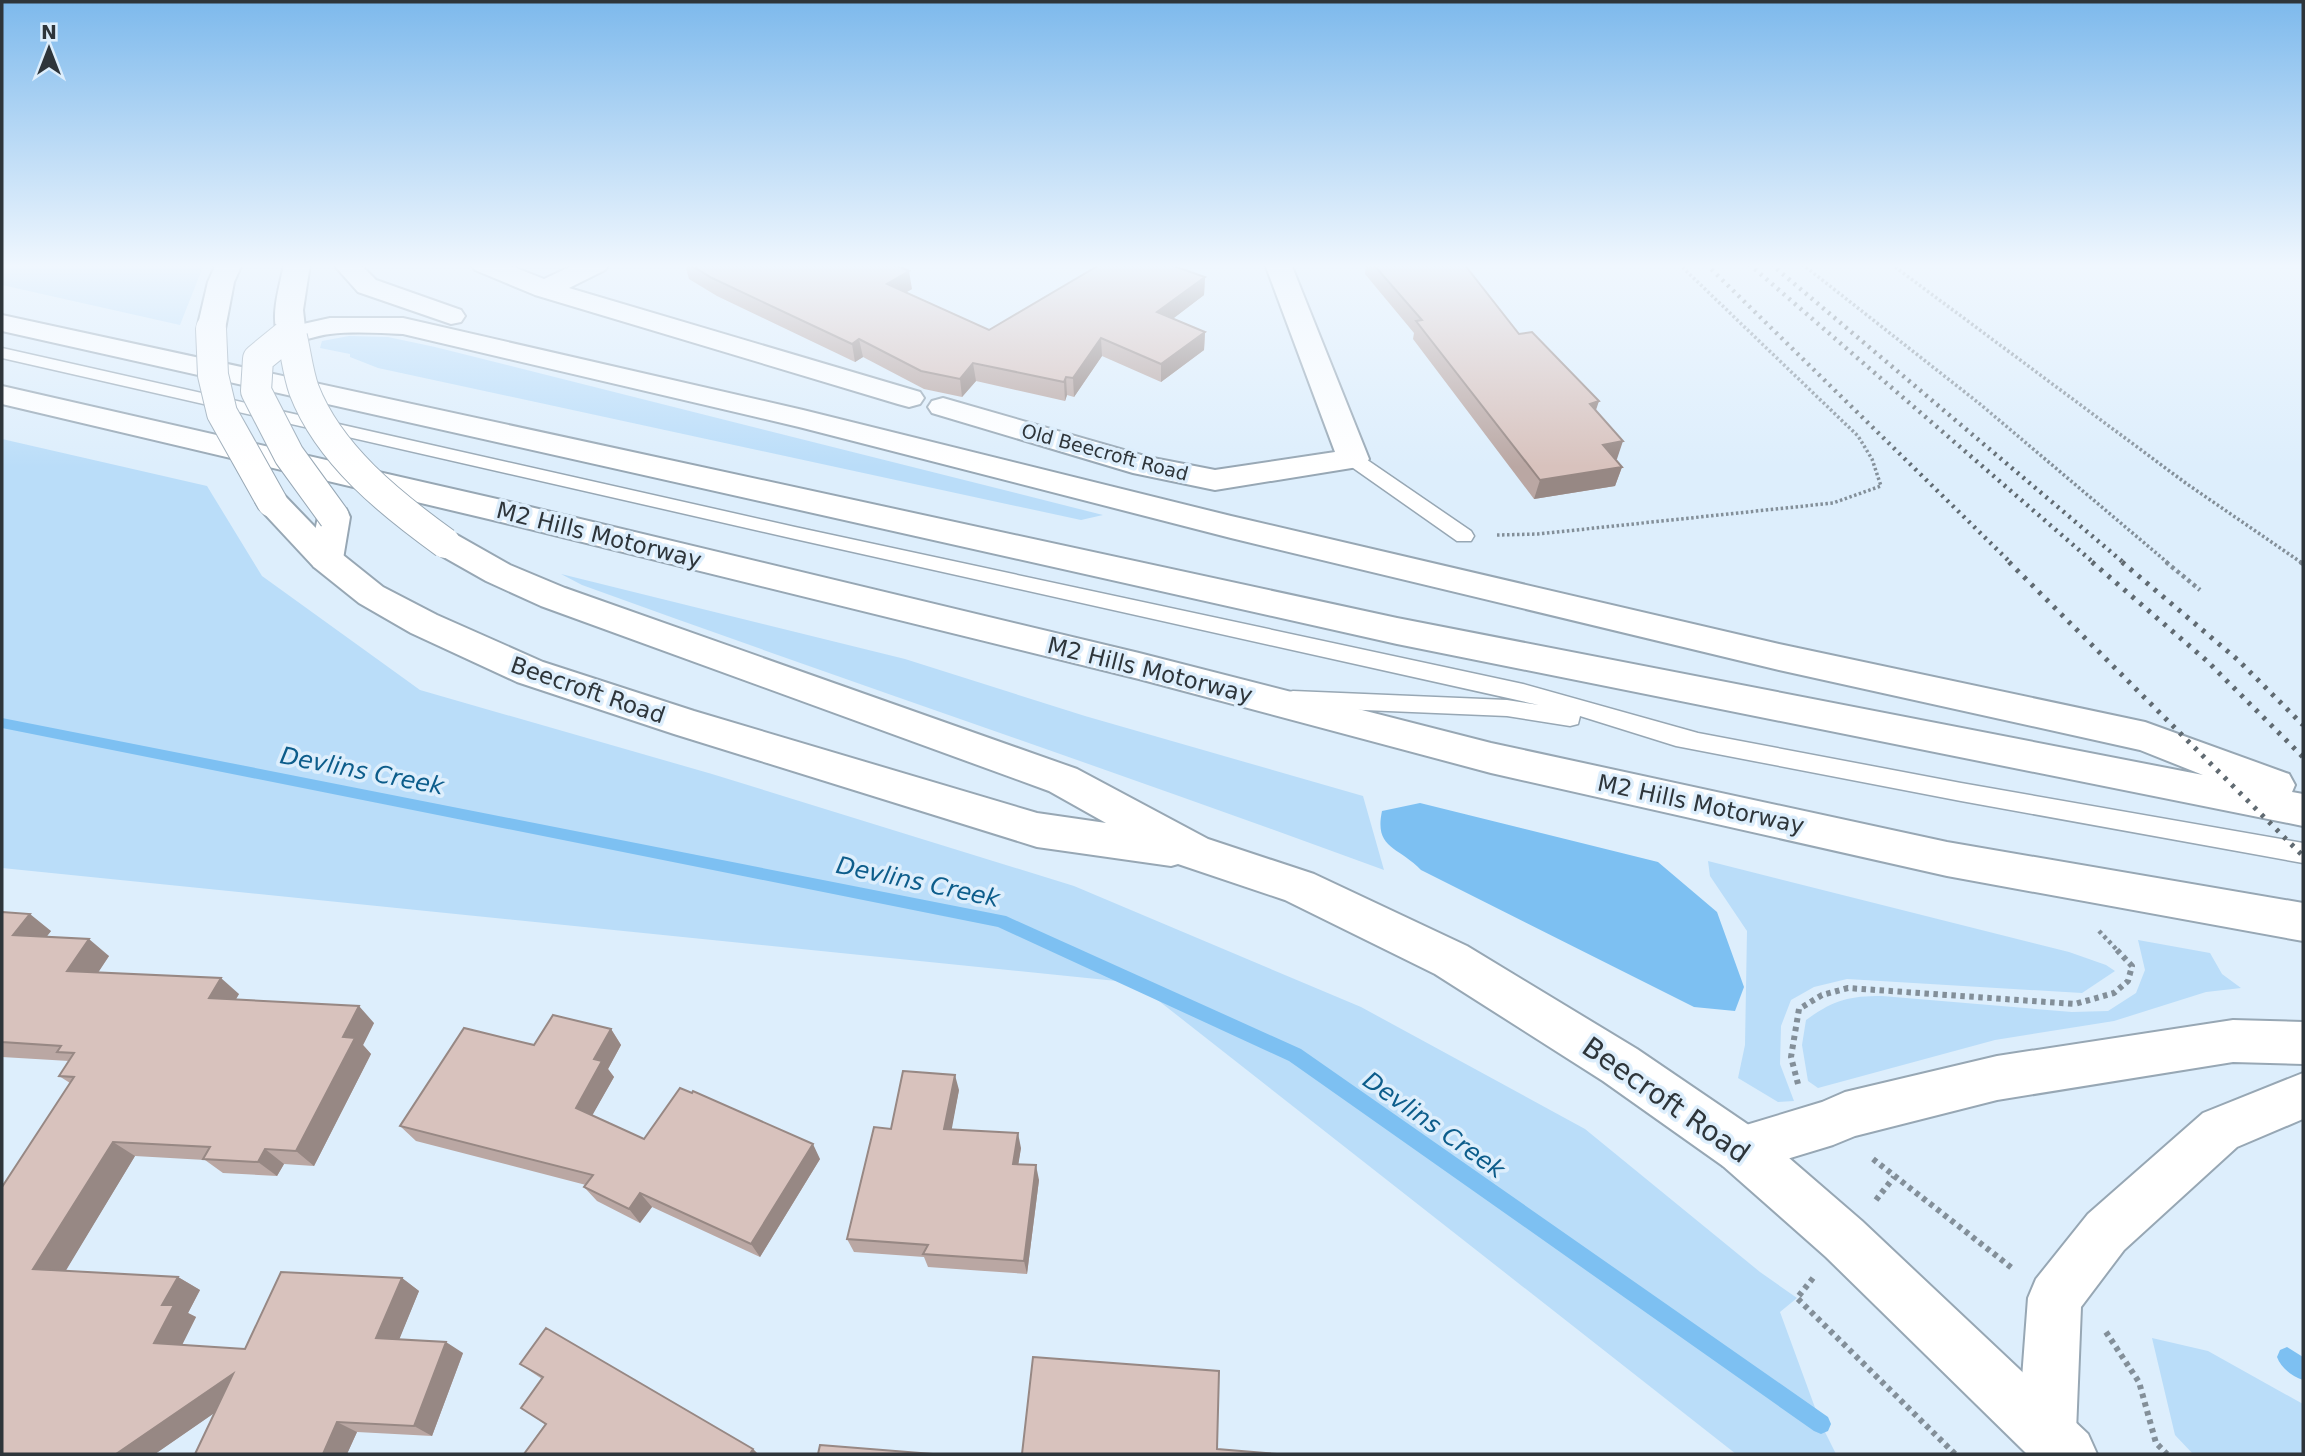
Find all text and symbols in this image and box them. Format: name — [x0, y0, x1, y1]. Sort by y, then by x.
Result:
north arrow — [14, 14, 84, 84]
text: N — [41, 21, 57, 43]
street label: Old Beecroft Road — [1019, 419, 1191, 485]
street label: M2 Hills Motorway — [494, 497, 704, 573]
street label: M2 Hills Motorway — [1045, 632, 1255, 708]
street label: Beecroft Road — [507, 651, 669, 729]
water label: Devlins Creek — [278, 741, 447, 801]
street label: M2 Hills Motorway — [1595, 769, 1807, 839]
water label: Devlins Creek — [834, 851, 1003, 913]
street label: Beecroft Road — [1576, 1030, 1756, 1170]
water label: Devlins Creek — [1358, 1066, 1511, 1185]

